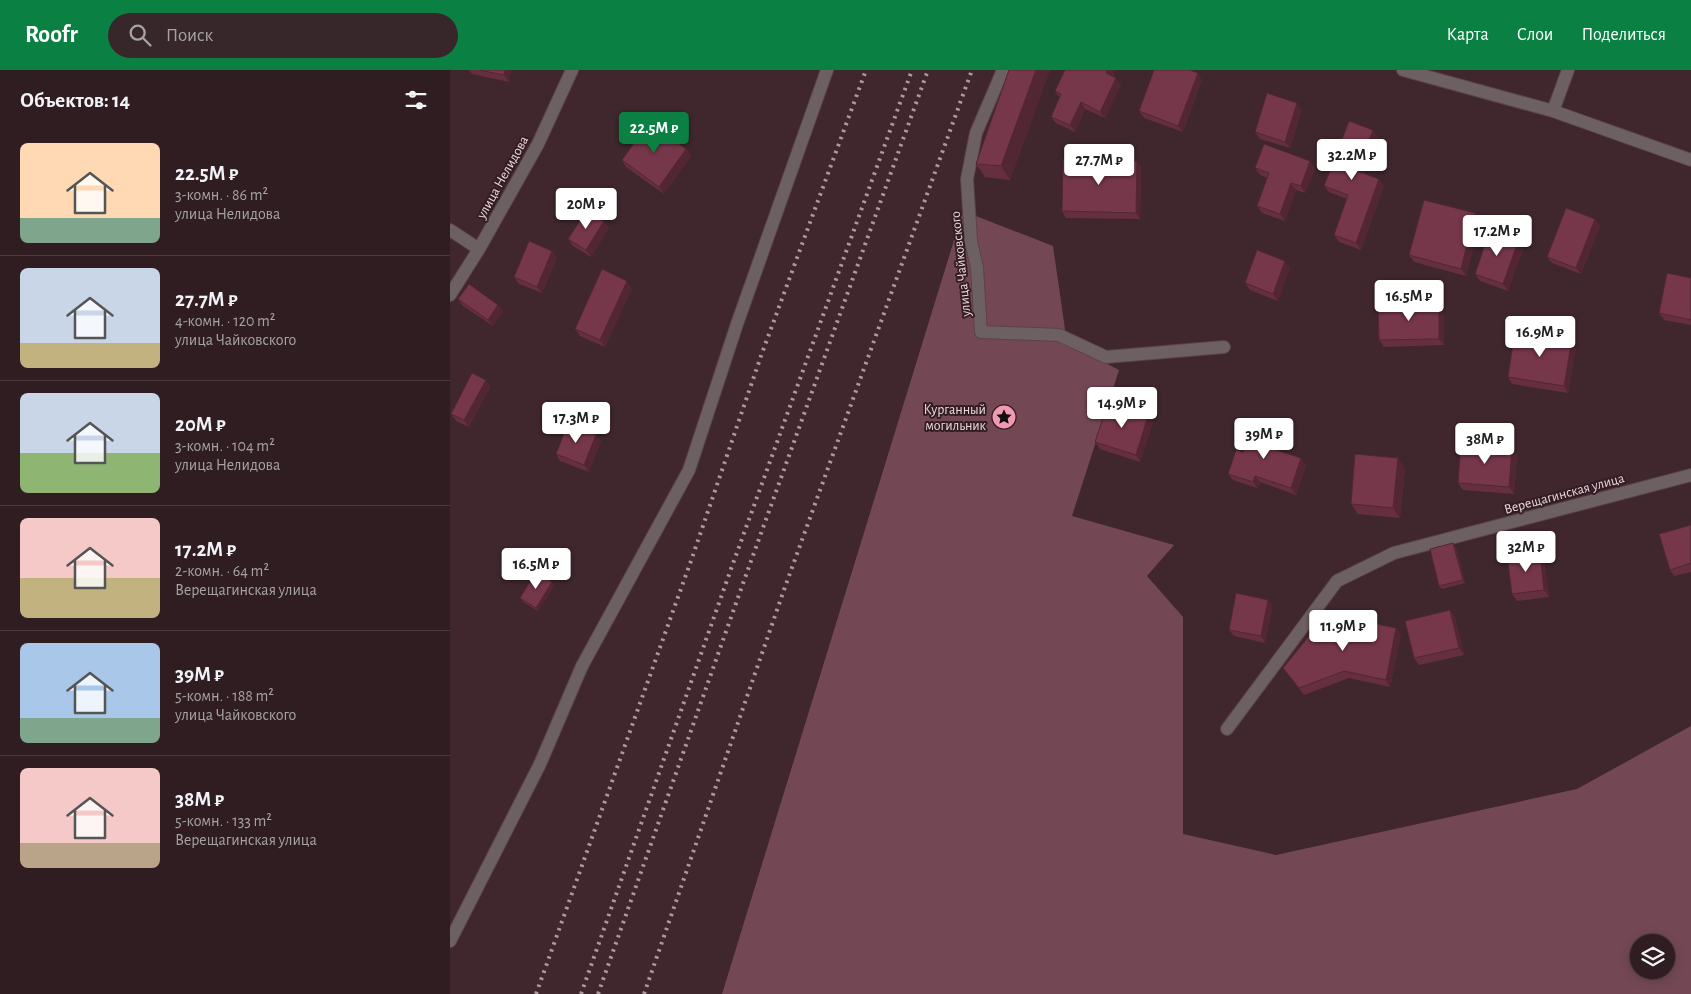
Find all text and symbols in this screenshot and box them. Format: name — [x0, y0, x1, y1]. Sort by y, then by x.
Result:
search box — [108, 13, 458, 58]
icon: search — [126, 21, 154, 49]
text: Roofr — [25, 23, 78, 47]
text: Поиск — [166, 26, 213, 45]
text: Карта — [1447, 26, 1489, 44]
text: Слои — [1517, 26, 1553, 44]
text: Поделиться — [1581, 26, 1666, 44]
icon: filters — [402, 86, 430, 114]
text: Объектов: 14 — [20, 90, 130, 111]
pin: 22.5M ₽ — [608, 112, 700, 154]
text: 22.5M ₽ — [630, 120, 678, 136]
street label: улица Нелидова — [474, 133, 532, 222]
pin: 32.2M ₽ — [1306, 138, 1398, 181]
pin: 27.7M ₽ — [1053, 144, 1145, 186]
text: 32.2M ₽ — [1328, 147, 1376, 163]
text: 27.7M ₽ — [1075, 152, 1123, 168]
icon: home — [60, 163, 120, 223]
text: 22.5M ₽ — [175, 163, 238, 184]
text: 3-комн. · 86 m² — [175, 187, 268, 203]
pin: 20M ₽ — [551, 188, 621, 230]
text: 20M ₽ — [567, 196, 605, 212]
text: улица Нелидова — [175, 206, 280, 222]
street label: улица Чайковского — [948, 210, 974, 318]
pin: 17.2M ₽ — [1451, 214, 1543, 257]
text: 17.2M ₽ — [1474, 223, 1520, 239]
pin: 16.5M ₽ — [1363, 280, 1455, 322]
icon: home — [60, 288, 120, 348]
text: 16.5M ₽ — [1386, 288, 1432, 304]
text: 27.7M ₽ — [175, 289, 238, 310]
text: 4-комн. · 120 m² — [175, 313, 275, 329]
pin: 16.9M ₽ — [1494, 316, 1586, 358]
text: 16.9M ₽ — [1516, 324, 1564, 340]
text: улица Чайковского — [175, 332, 296, 348]
pin: 14.9M ₽ — [1076, 386, 1168, 429]
text: 14.9M ₽ — [1098, 395, 1146, 411]
pin: 17.3M ₽ — [530, 402, 622, 444]
place label: Курганный могильник — [924, 403, 987, 433]
place icon: Курганный могильник — [991, 404, 1017, 430]
text: 17.3M ₽ — [553, 410, 599, 426]
icon: home — [60, 413, 120, 473]
text: 20M ₽ — [175, 414, 226, 435]
pin: 39M ₽ — [1229, 418, 1299, 460]
pin: 38M ₽ — [1450, 422, 1520, 465]
text: 39M ₽ — [1245, 426, 1283, 442]
text: 38M ₽ — [1466, 431, 1504, 447]
text: 3-комн. · 104 m² — [175, 438, 275, 454]
text: улица Нелидова — [175, 457, 280, 473]
street label: Верещагинская улица — [1503, 471, 1627, 517]
pin: 32M ₽ — [1491, 530, 1561, 573]
icon: home — [60, 538, 120, 598]
text: 17.2M ₽ — [175, 539, 236, 560]
text: 32M ₽ — [1507, 539, 1545, 555]
pin: 16.5M ₽ — [490, 548, 582, 590]
text: 16.5M ₽ — [513, 556, 559, 572]
text: 2-комн. · 64 m² — [175, 563, 269, 579]
text: Верещагинская улица — [175, 582, 317, 598]
pin: 11.9M ₽ — [1297, 610, 1389, 652]
text: 11.9M ₽ — [1320, 618, 1366, 634]
icon: home — [60, 663, 120, 723]
text: 39M ₽ — [175, 664, 224, 685]
text: 5-комн. · 188 m² — [175, 688, 274, 704]
text: улица Чайковского — [175, 707, 296, 723]
icon: home — [60, 788, 120, 848]
text: 38M ₽ — [175, 789, 224, 810]
text: 5-комн. · 133 m² — [175, 813, 272, 829]
text: Верещагинская улица — [175, 832, 317, 848]
map controls — [1630, 934, 1675, 979]
button: layers — [1630, 934, 1675, 979]

